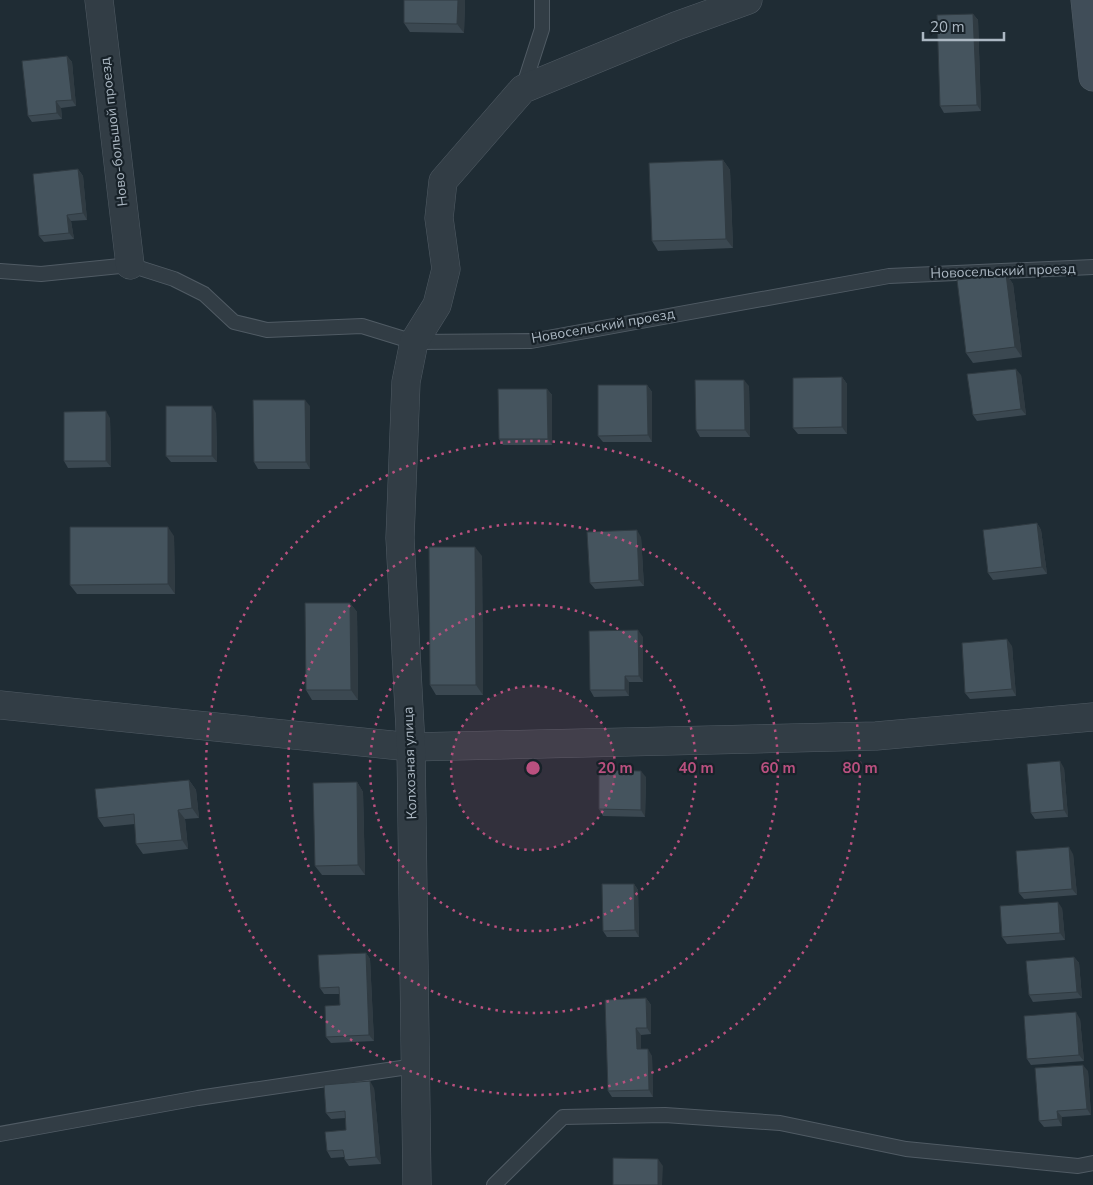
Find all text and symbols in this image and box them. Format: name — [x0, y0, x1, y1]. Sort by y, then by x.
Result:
scale bar — [923, 10, 1004, 42]
text: 20 m — [930, 17, 965, 37]
street label: Ново-большой проезд — [95, 56, 133, 208]
street label: Новосельский проезд — [930, 259, 1076, 283]
street label: Новосельский проезд — [530, 304, 676, 348]
street label: Колхозная улица — [399, 706, 421, 820]
text: 20 m — [597, 758, 633, 778]
text: 40 m — [678, 758, 714, 778]
text: 60 m — [760, 758, 796, 778]
text: 80 m — [842, 758, 878, 778]
centre of rings — [524, 759, 542, 777]

